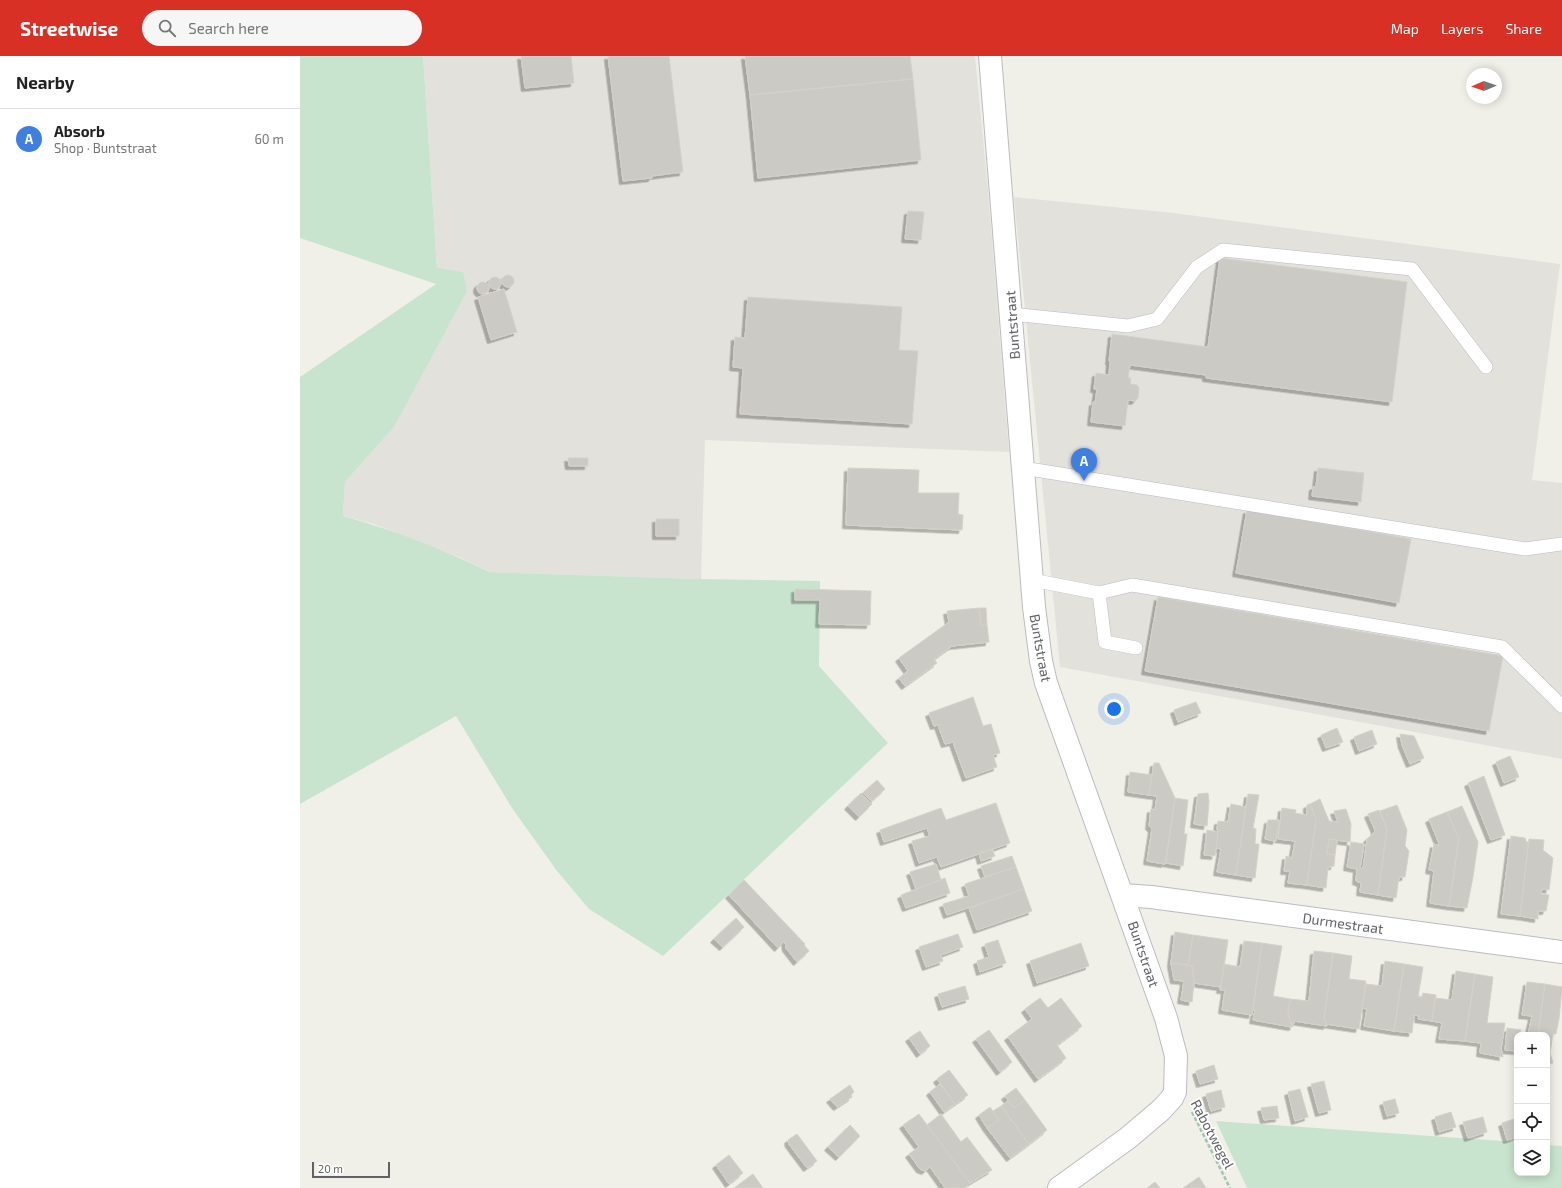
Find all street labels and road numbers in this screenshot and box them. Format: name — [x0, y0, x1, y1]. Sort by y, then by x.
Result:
street label: Buntstraat — [1001, 290, 1023, 360]
street label: Buntstraat — [1027, 613, 1055, 683]
street label: Durmestraat — [1301, 909, 1385, 937]
street label: Buntstraat — [1125, 919, 1163, 989]
street label: Rabotwegel — [1188, 1096, 1239, 1172]

